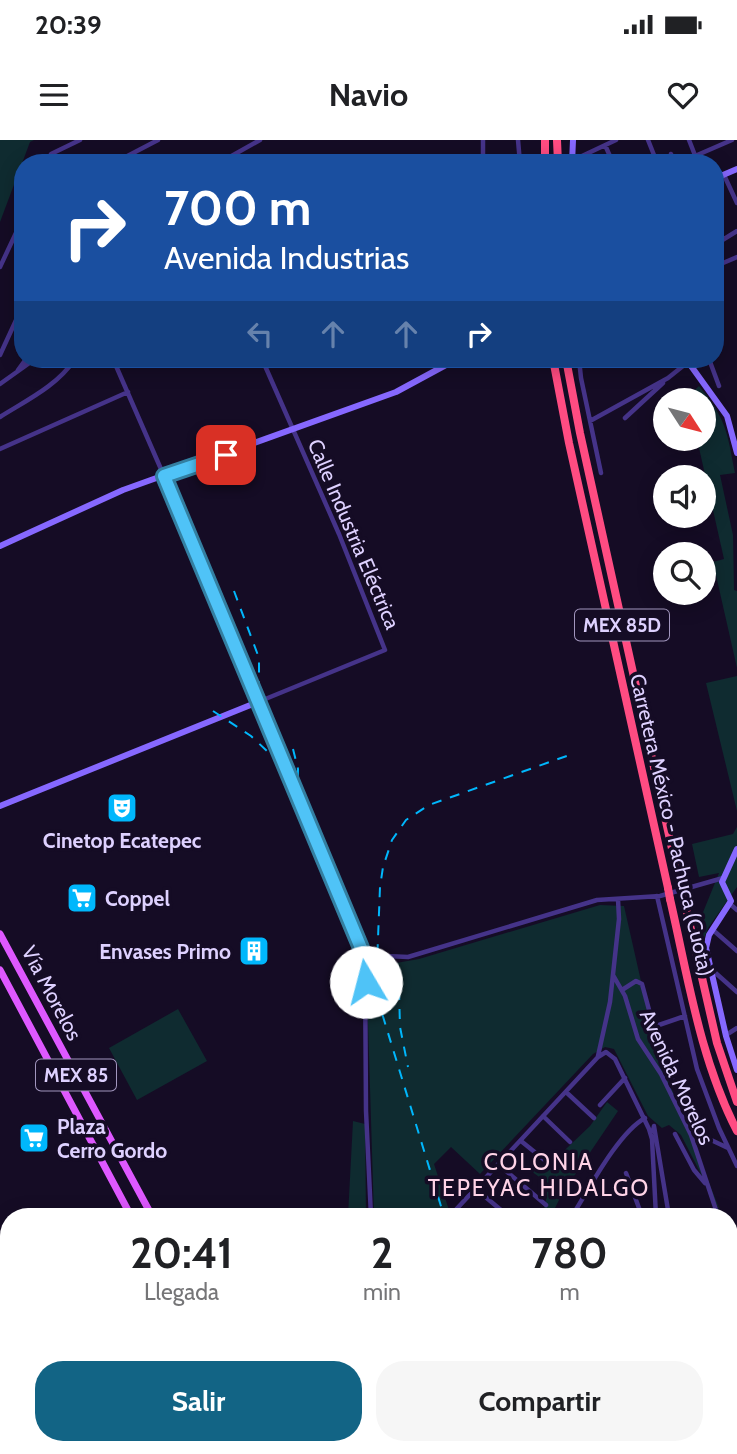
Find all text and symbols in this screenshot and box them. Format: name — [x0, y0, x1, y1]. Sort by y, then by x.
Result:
text: 20:39 — [35, 9, 102, 41]
text: Navio — [329, 75, 408, 114]
icon: menu — [35, 76, 73, 114]
icon: heart — [664, 76, 702, 114]
text: 700 m — [164, 178, 311, 237]
icon: right — [49, 182, 140, 273]
text: Avenida Industrias — [164, 238, 409, 277]
icon: left — [241, 315, 279, 353]
icon: ahead — [314, 315, 352, 353]
icon: ahead — [387, 315, 425, 353]
icon: right — [460, 315, 498, 353]
north arrow — [653, 388, 716, 452]
map controls — [653, 388, 716, 605]
pin — [196, 425, 256, 485]
street label: Calle Industria Eléctrica — [303, 435, 405, 633]
icon: arrive — [207, 436, 245, 474]
button: sound — [653, 465, 716, 528]
button: search — [653, 542, 716, 605]
road number: MEX 85D — [575, 610, 669, 640]
street label: Carretera México - Pachuca (Cuota) — [625, 671, 719, 979]
theatre icon: Cinetop Ecatepec — [105, 791, 139, 825]
place label: Cinetop Ecatepec — [43, 828, 202, 853]
supermarket icon: Coppel — [65, 881, 99, 915]
place label: Coppel — [105, 886, 170, 911]
building icon: Envases Primo — [237, 934, 271, 968]
place label: Envases Primo — [99, 939, 231, 964]
street label: Vía Morelos — [17, 941, 87, 1045]
position arrow — [329, 945, 403, 1019]
street label: Avenida Morelos — [635, 1005, 719, 1149]
road number: MEX 85 — [36, 1060, 116, 1091]
place label: Plaza Cerro Gordo — [57, 1114, 167, 1163]
supermarket icon: Plaza Cerro Gordo — [17, 1121, 51, 1155]
district label: COLONIA TEPEYAC HIDALGO — [428, 1148, 650, 1202]
text: 20:41 — [130, 1227, 233, 1279]
text: 2 — [371, 1227, 393, 1279]
text: 780 — [531, 1227, 608, 1279]
text: Llegada — [144, 1278, 219, 1306]
text: min — [363, 1278, 401, 1306]
text: m — [559, 1278, 580, 1306]
button: Salir — [35, 1361, 362, 1441]
button: Compartir — [376, 1361, 703, 1441]

